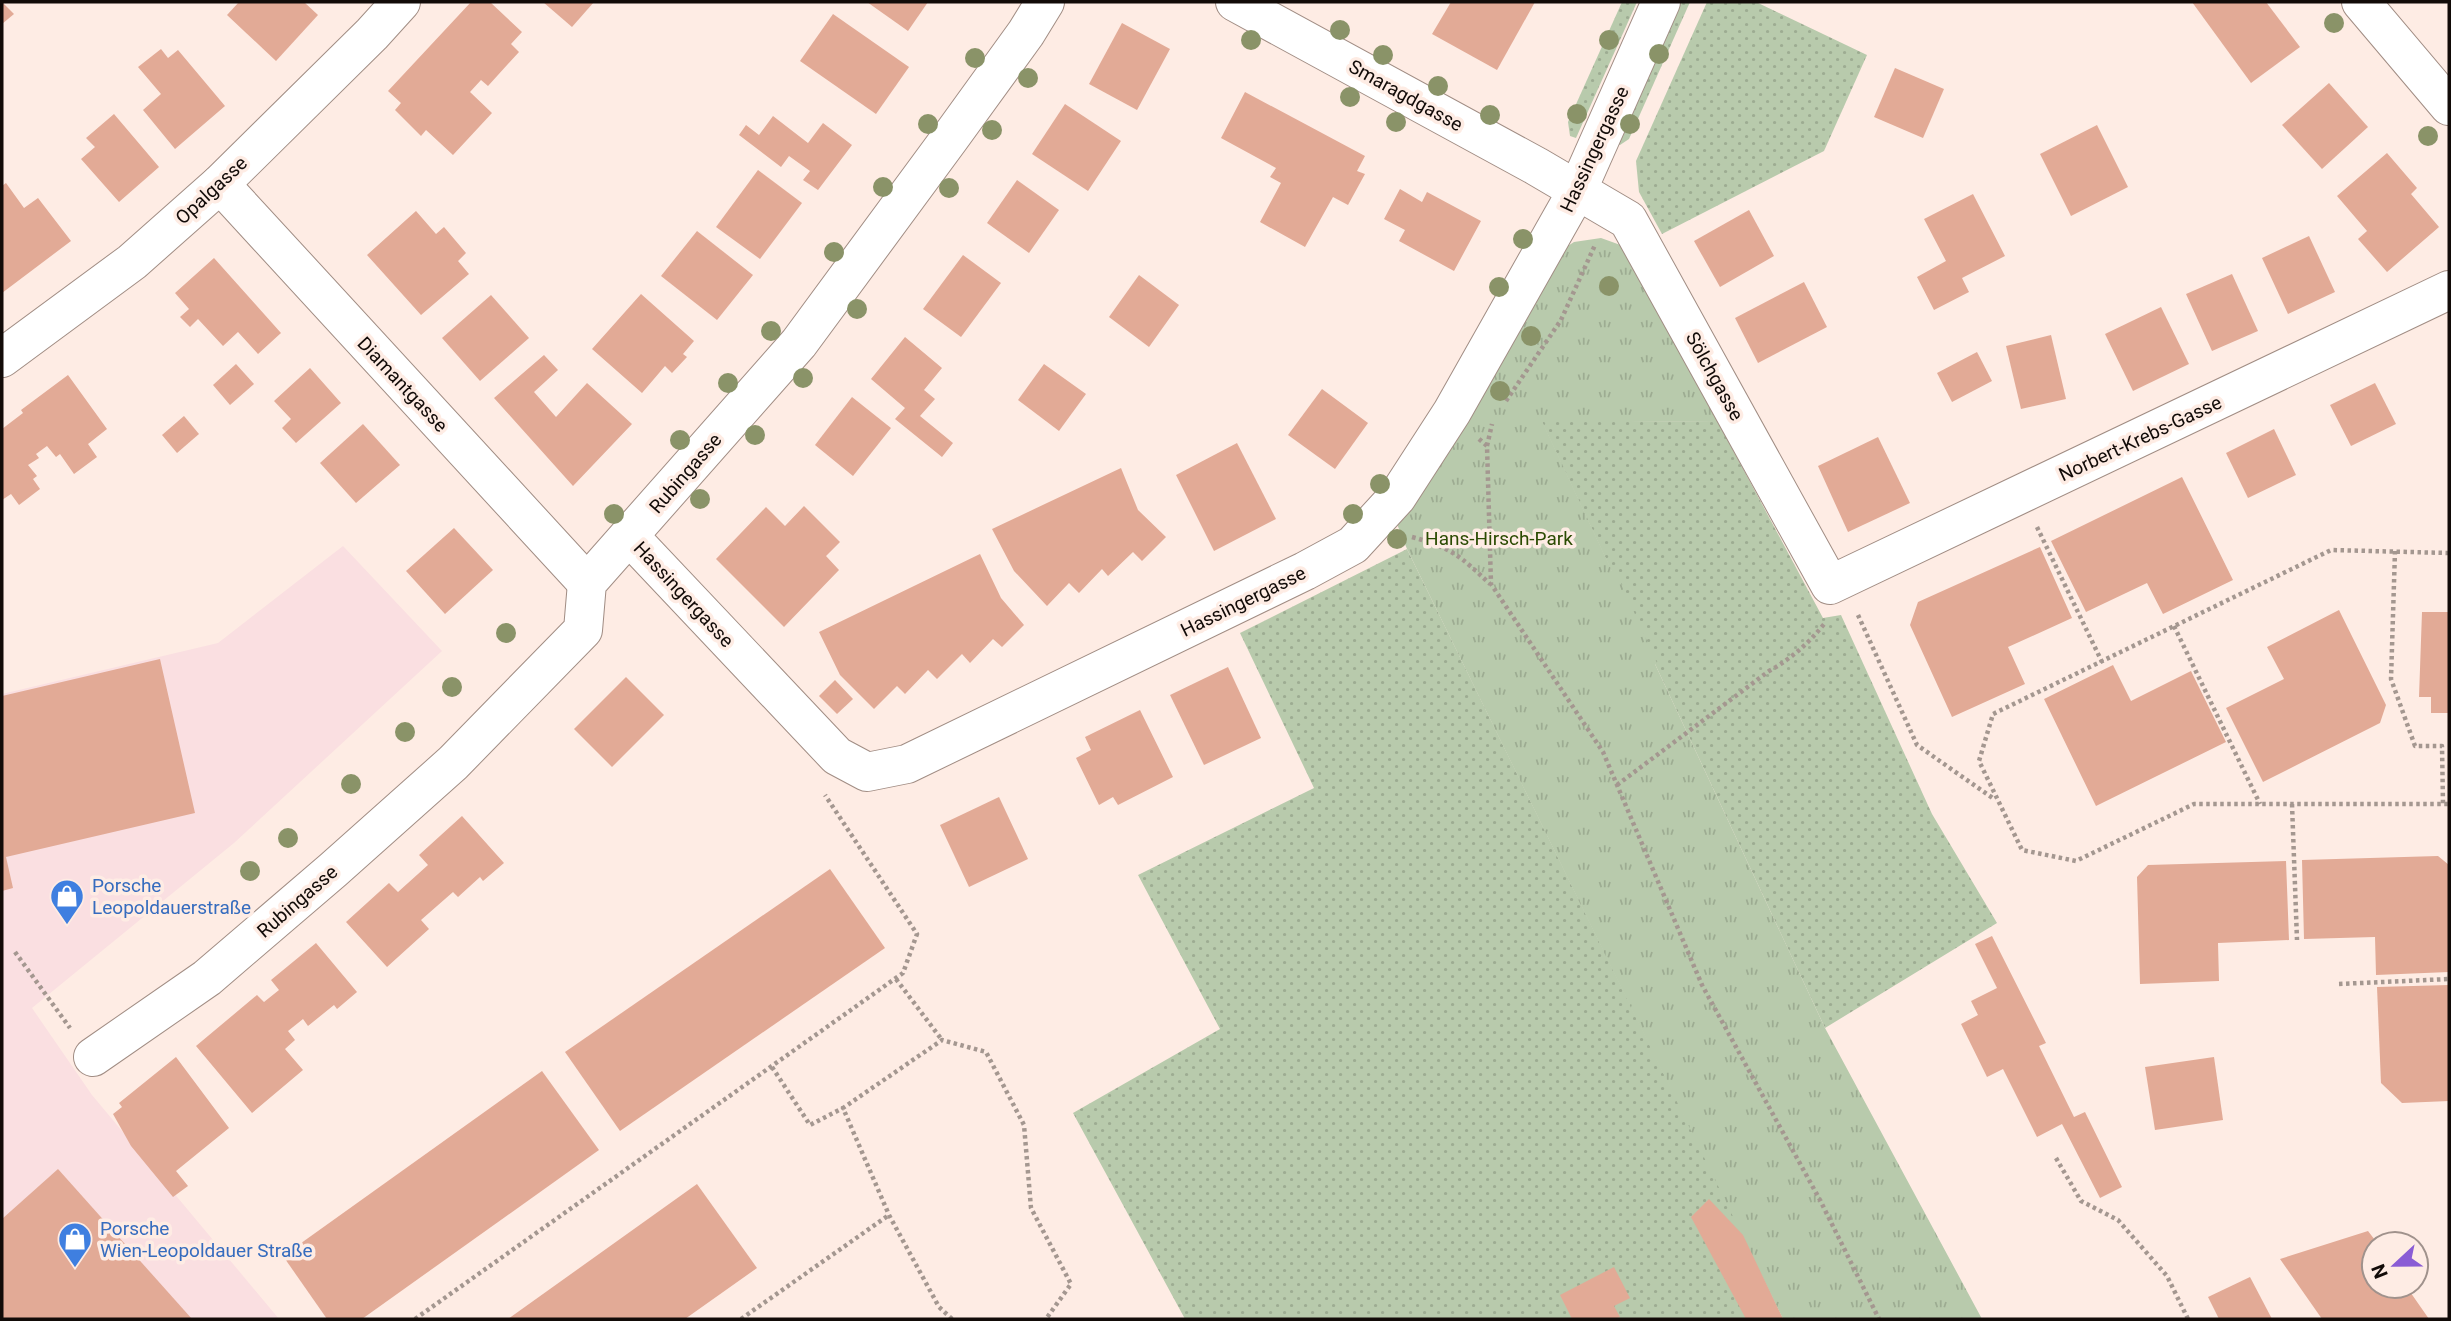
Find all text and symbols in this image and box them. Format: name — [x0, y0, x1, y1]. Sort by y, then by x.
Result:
street label: Smaragdgasse — [1345, 55, 1467, 136]
street label: Hassingergasse — [1555, 83, 1634, 216]
street label: Opalgasse — [171, 151, 252, 229]
street label: Sölchgasse — [1681, 328, 1748, 425]
street label: Diamantgasse — [353, 332, 453, 437]
street label: Norbert-Krebs-Gasse — [2055, 391, 2225, 486]
street label: Rubingasse — [644, 429, 726, 518]
park label: Hans-Hirsch-Park — [1425, 527, 1573, 550]
street label: Hassingergasse — [629, 537, 739, 652]
street label: Hassingergasse — [1177, 561, 1310, 642]
street label: Rubingasse — [253, 860, 342, 942]
place label: Porsche Leopoldauerstraße — [92, 874, 251, 919]
shop icon: Porsche Leopoldauerstraße — [48, 877, 86, 926]
place label: Porsche Wien-Leopoldauer Straße — [100, 1217, 313, 1262]
shop icon: Porsche Wien-Leopoldauer Straße — [56, 1220, 94, 1269]
north arrow — [2360, 1230, 2430, 1300]
text: N — [2367, 1261, 2393, 1282]

